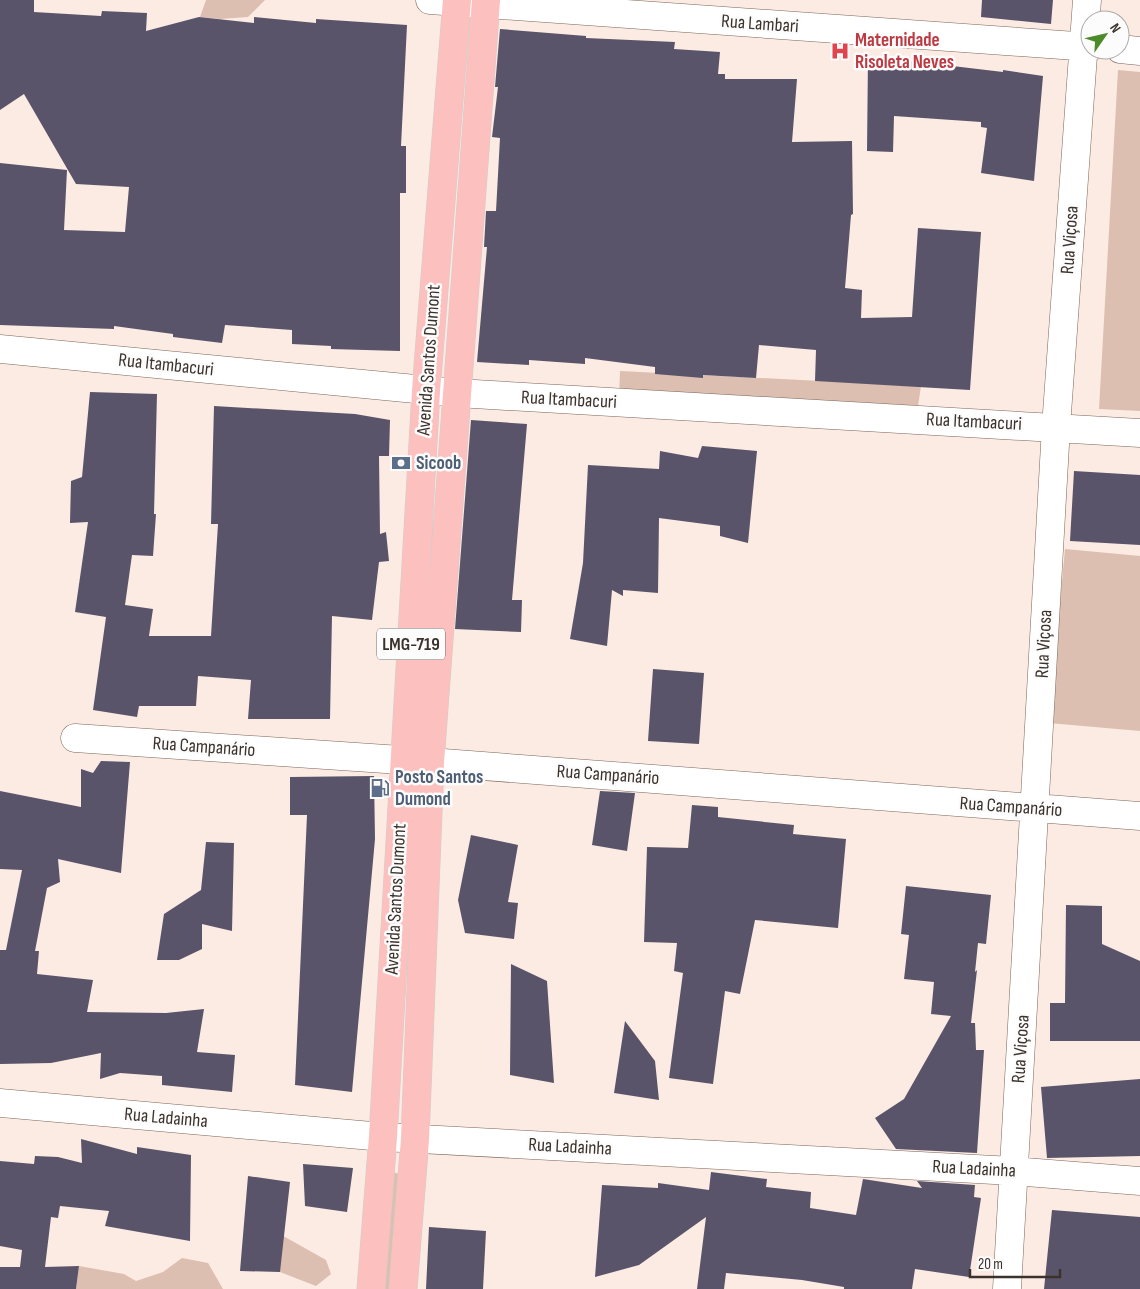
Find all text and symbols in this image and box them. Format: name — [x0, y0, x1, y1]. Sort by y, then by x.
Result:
street label: Rua Lambari — [720, 10, 800, 38]
north arrow — [1080, 10, 1130, 60]
text: N — [1106, 20, 1125, 36]
place label: Maternidade Risoleta Neves — [855, 29, 954, 74]
hospital icon: Maternidade Risoleta Neves — [829, 40, 851, 62]
street label: Rua Viçosa — [1056, 205, 1084, 275]
street label: Avenida Santos Dumont — [412, 284, 446, 437]
street label: Rua Itambacuri — [117, 349, 215, 381]
street label: Rua Itambacuri — [521, 386, 617, 414]
street label: Rua Itambacuri — [926, 408, 1022, 436]
bank icon: Sicoob — [390, 452, 412, 474]
place label: Sicoob — [416, 452, 461, 475]
street label: Rua Viçosa — [1031, 609, 1057, 679]
road number: LMG-719 — [377, 629, 445, 660]
street label: Rua Campanário — [152, 732, 256, 762]
street label: Rua Campanário — [556, 760, 660, 790]
place label: Posto Santos Dumond — [395, 766, 483, 811]
fuel station icon: Posto Santos Dumond — [369, 777, 391, 799]
street label: Rua Campanário — [959, 792, 1063, 822]
street label: Avenida Santos Dumont — [381, 823, 411, 976]
street label: Rua Viçosa — [1007, 1014, 1035, 1084]
street label: Rua Ladainha — [123, 1103, 209, 1133]
street label: Rua Ladainha — [528, 1133, 612, 1161]
street label: Rua Ladainha — [932, 1155, 1016, 1183]
scale bar — [970, 1246, 1060, 1278]
text: 20 m — [978, 1255, 1003, 1274]

